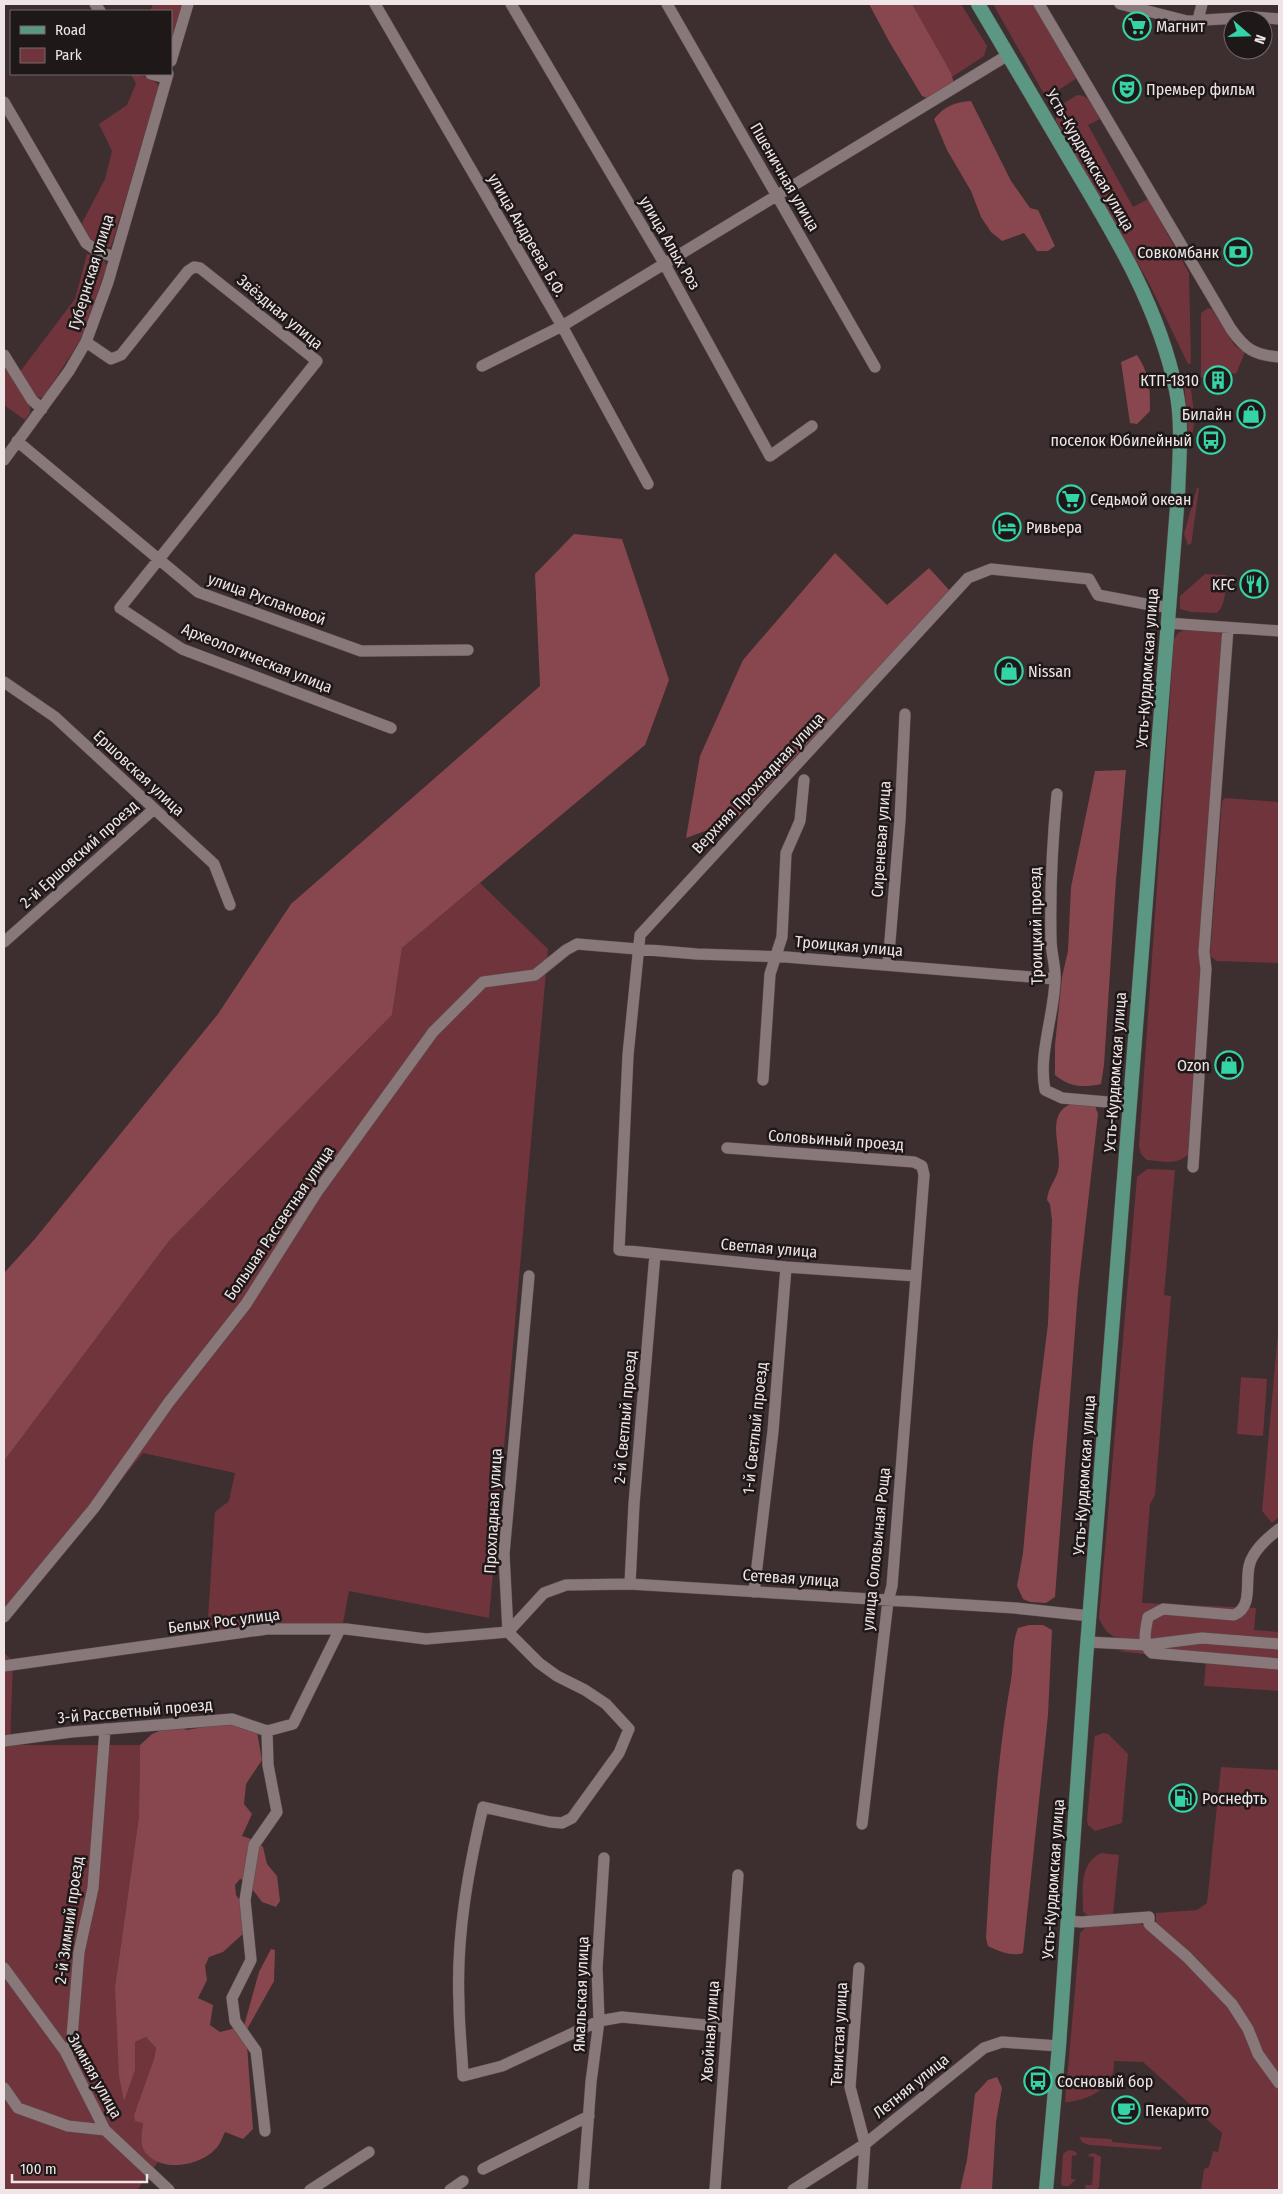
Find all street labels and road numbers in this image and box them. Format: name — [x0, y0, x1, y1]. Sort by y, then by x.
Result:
street label: Усть-Курдюмская улица — [1041, 85, 1138, 234]
street label: Пшеничная улица — [746, 119, 824, 235]
street label: улица Андреева Б.Ф. — [484, 170, 570, 300]
street label: улица Алых Роз — [636, 193, 704, 293]
street label: Губернская улица — [64, 212, 118, 332]
street label: Звёздная улица — [233, 271, 327, 354]
street label: улица Руслановой — [205, 569, 329, 629]
street label: Усть-Курдюмская улица — [1132, 587, 1162, 750]
street label: Археологическая улица — [179, 619, 335, 697]
street label: Верхняя Прохладная улица — [688, 708, 828, 857]
street label: Ершовская улица — [90, 726, 189, 820]
street label: Сиреневая улица — [867, 780, 895, 898]
street label: 2-й Ершовский проезд — [16, 796, 142, 912]
street label: Троицкий проезд — [1025, 867, 1047, 985]
street label: Троицкая улица — [794, 932, 904, 960]
street label: Усть-Курдюмская улица — [1100, 991, 1130, 1154]
street label: Соловьиный проезд — [767, 1126, 905, 1154]
street label: Большая Рассветная улица — [220, 1142, 338, 1304]
street label: Светлая улица — [720, 1234, 818, 1262]
street label: 2-й Светлый проезд — [610, 1350, 640, 1484]
street label: 1-й Светлый проезд — [739, 1361, 771, 1495]
street label: Усть-Курдюмская улица — [1069, 1394, 1099, 1557]
street label: Прохладная улица — [480, 1448, 506, 1574]
street label: улица Соловьиная Роща — [858, 1466, 894, 1632]
street label: Сетевая улица — [742, 1565, 840, 1591]
street label: Белых Рос улица — [167, 1605, 281, 1637]
street label: 3-й Рассветный проезд — [57, 1695, 213, 1727]
street label: Усть-Курдюмская улица — [1038, 1798, 1068, 1961]
street label: 2-й Зимний проезд — [51, 1855, 87, 1985]
street label: Ямальская улица — [569, 1936, 593, 2052]
street label: Хвойная улица — [697, 1980, 723, 2082]
street label: Тенистая улица — [827, 1981, 851, 2086]
street label: Зимняя улица — [64, 2030, 126, 2122]
street label: Летняя улица — [869, 2050, 953, 2122]

